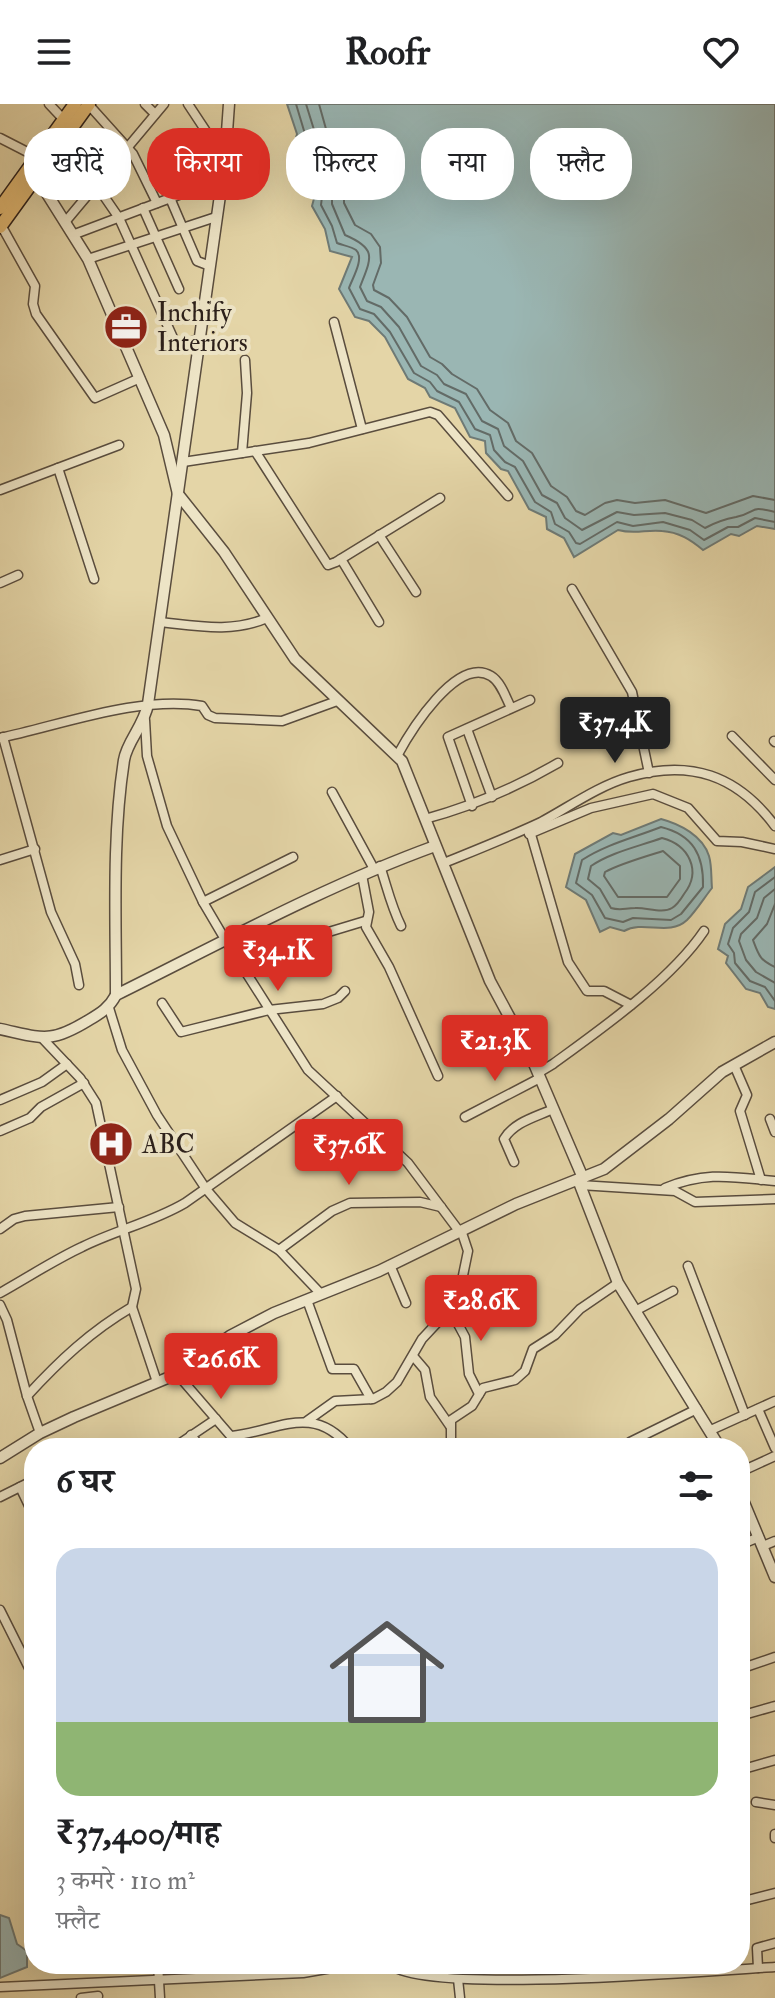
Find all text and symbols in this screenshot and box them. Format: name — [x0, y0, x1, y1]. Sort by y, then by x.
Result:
icon: menu — [32, 30, 76, 74]
text: Roofr — [345, 30, 430, 75]
icon: heart — [699, 30, 743, 74]
chip: खरीदें — [24, 128, 131, 200]
chip: किराया — [147, 128, 270, 200]
chip: फ़िल्टर — [286, 128, 405, 200]
chip: नया — [421, 128, 514, 200]
chip: फ़्लैट — [530, 128, 632, 200]
place label: Inchify Interiors — [157, 297, 248, 359]
office icon: Inchify Interiors — [102, 303, 150, 351]
pin: ₹37.4K — [550, 697, 680, 765]
text: ₹37.4K — [578, 707, 652, 739]
pin: ₹34.1K — [213, 925, 343, 993]
text: ₹34.1K — [242, 935, 314, 967]
pin: ₹21.3K — [430, 1015, 560, 1083]
text: ₹21.3K — [460, 1025, 530, 1057]
pin: ₹37.6K — [284, 1119, 414, 1187]
hospital icon: ABC — [87, 1120, 135, 1168]
place label: ABC — [141, 1129, 195, 1161]
text: ₹37.6K — [313, 1129, 385, 1161]
pin: ₹28.6K — [416, 1275, 546, 1343]
text: ₹28.6K — [443, 1285, 519, 1317]
pin: ₹26.6K — [156, 1333, 286, 1401]
text: ₹26.6K — [182, 1343, 260, 1375]
text: 6 घर — [56, 1460, 114, 1503]
icon: filters — [674, 1464, 718, 1508]
icon: home — [315, 1600, 459, 1744]
text: ₹37,400/माह — [56, 1812, 220, 1855]
text: 3 कमरे · 110 m² — [56, 1865, 195, 1897]
text: फ़्लैट — [56, 1905, 99, 1937]

